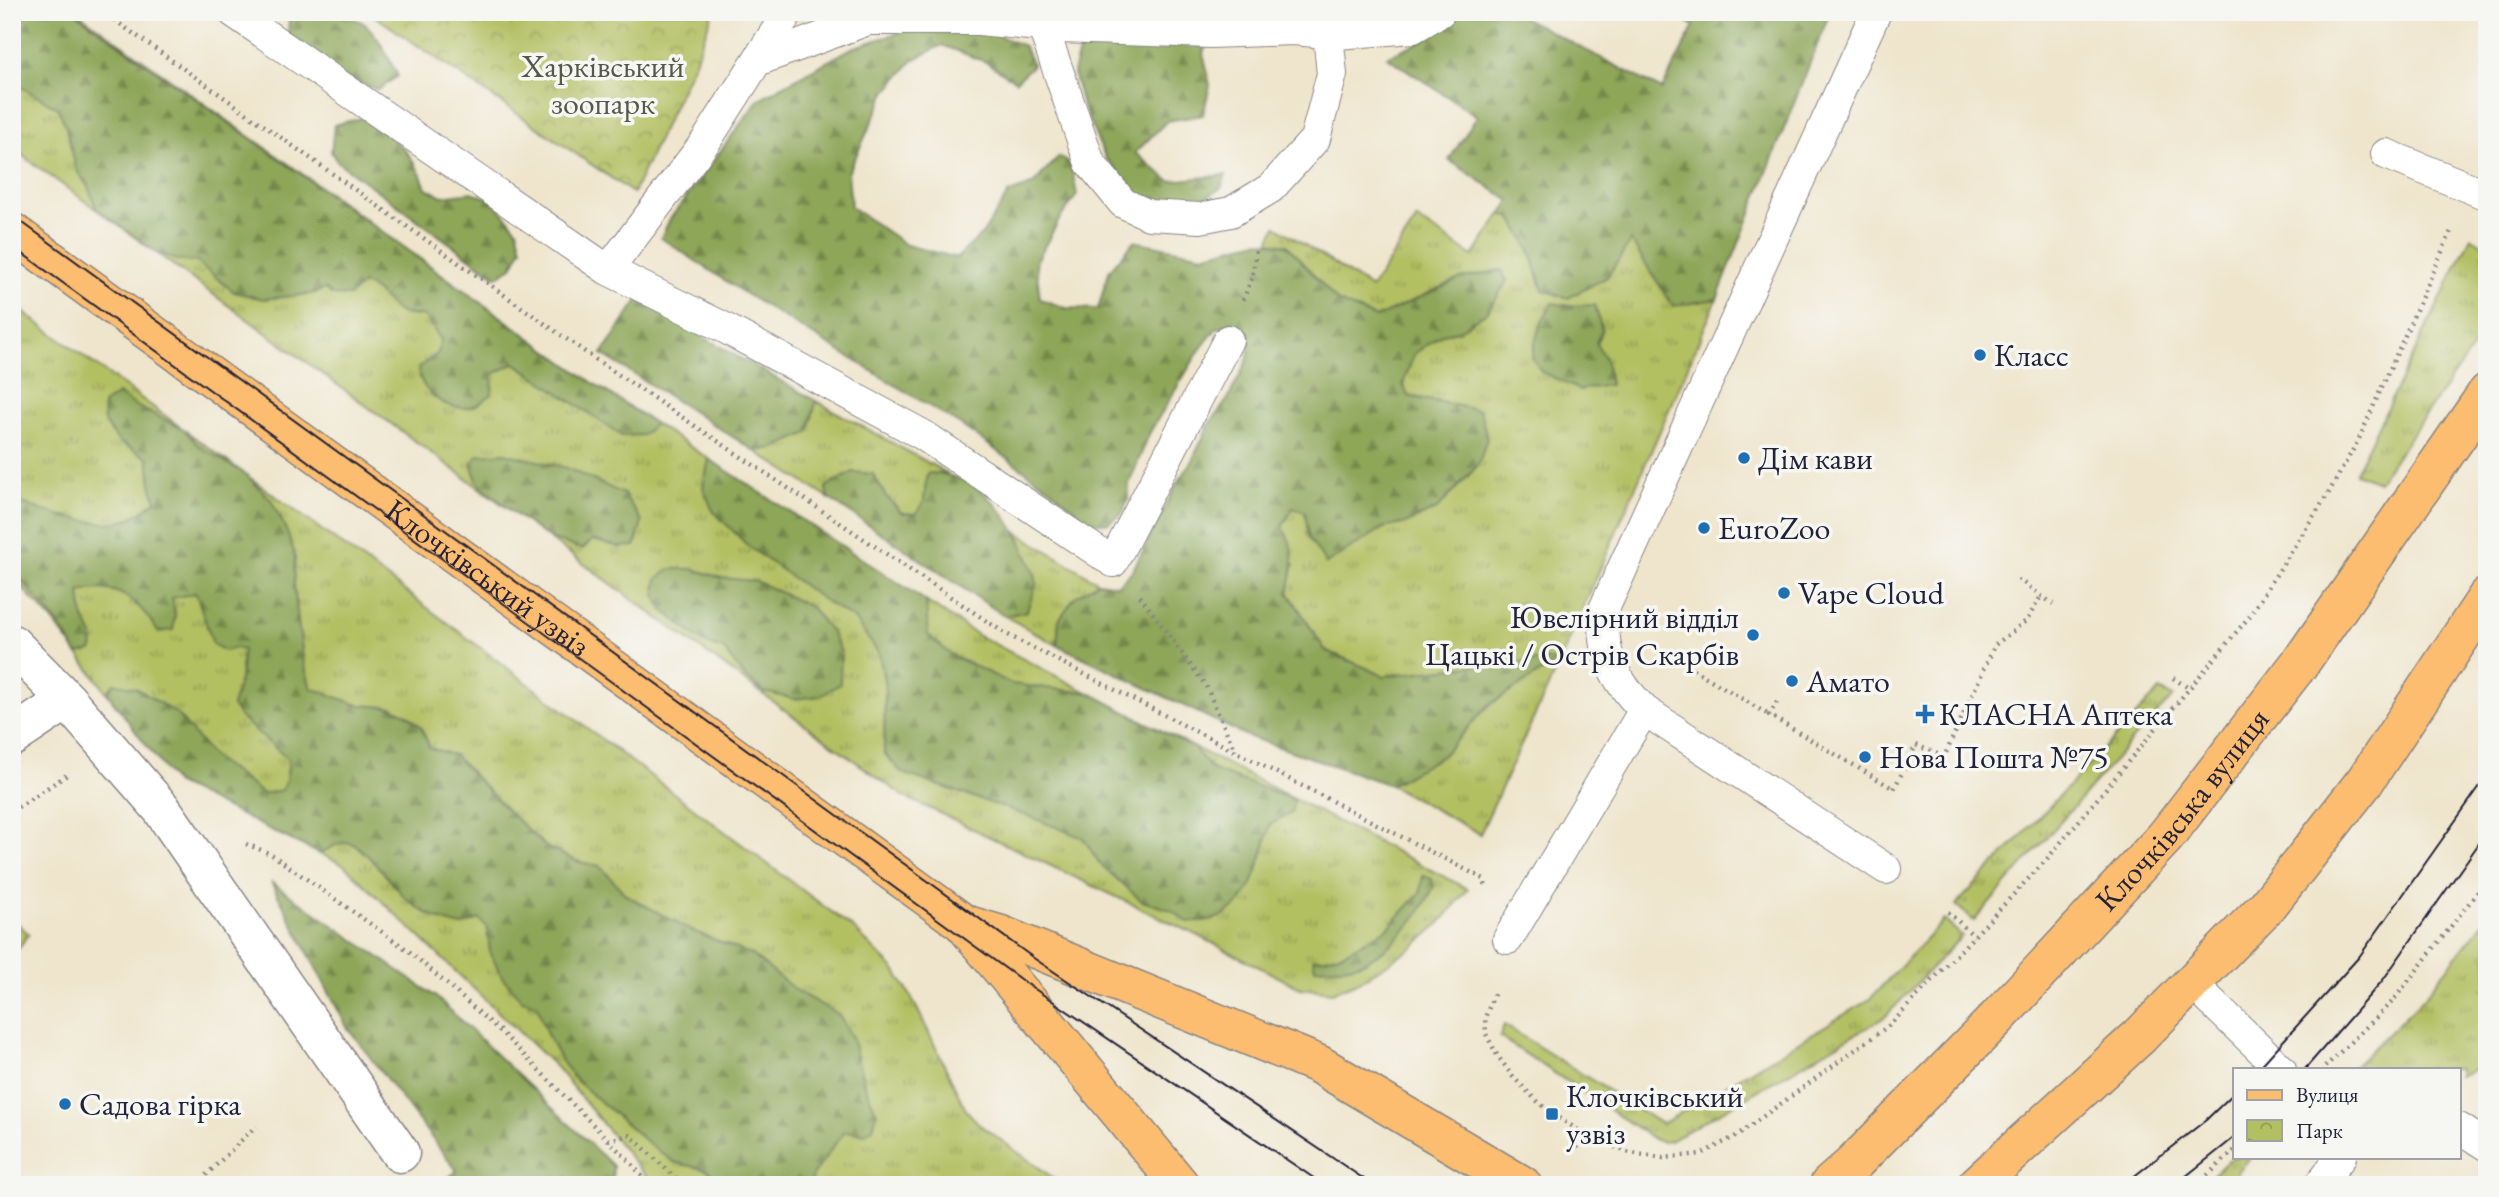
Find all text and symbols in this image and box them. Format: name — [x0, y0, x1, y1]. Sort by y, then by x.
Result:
park label: Харківський зоопарк — [521, 45, 684, 124]
place label: Класс — [1994, 334, 2069, 376]
marker: Класс — [1972, 347, 1988, 363]
place label: Дім кави — [1758, 437, 1873, 479]
marker: Дім кави — [1736, 450, 1752, 466]
street label: Клочківський узвіз — [377, 489, 598, 666]
place label: EuroZoo — [1718, 507, 1830, 549]
marker: EuroZoo — [1696, 520, 1712, 536]
place label: Vape Cloud — [1798, 572, 1945, 614]
marker: Vape Cloud — [1776, 585, 1792, 601]
place label: Ювелірний відділ Цацькі / Острів Скарбів — [1425, 596, 1739, 675]
marker: Ювелірний відділ Цацькі / Острів Скарбів — [1745, 627, 1761, 643]
place label: Амато — [1805, 660, 1890, 702]
marker: Амато — [1784, 673, 1800, 689]
place label: КЛАСНА Аптека — [1939, 693, 2173, 735]
street label: Клочківська вулиця — [2086, 699, 2278, 920]
marker: КЛАСНА Аптека — [1917, 706, 1933, 722]
place label: Нова Пошта №75 — [1879, 736, 2109, 778]
marker: Нова Пошта №75 — [1857, 749, 1873, 765]
legend — [2233, 1068, 2460, 1158]
place label: Клочківський узвіз — [1566, 1075, 1744, 1154]
text: Вулиця — [2296, 1081, 2358, 1108]
place label: Садова гірка — [79, 1083, 241, 1125]
marker: Садова гірка — [57, 1096, 73, 1112]
marker: Клочківський узвіз — [1544, 1106, 1560, 1122]
text: Парк — [2296, 1117, 2343, 1144]

